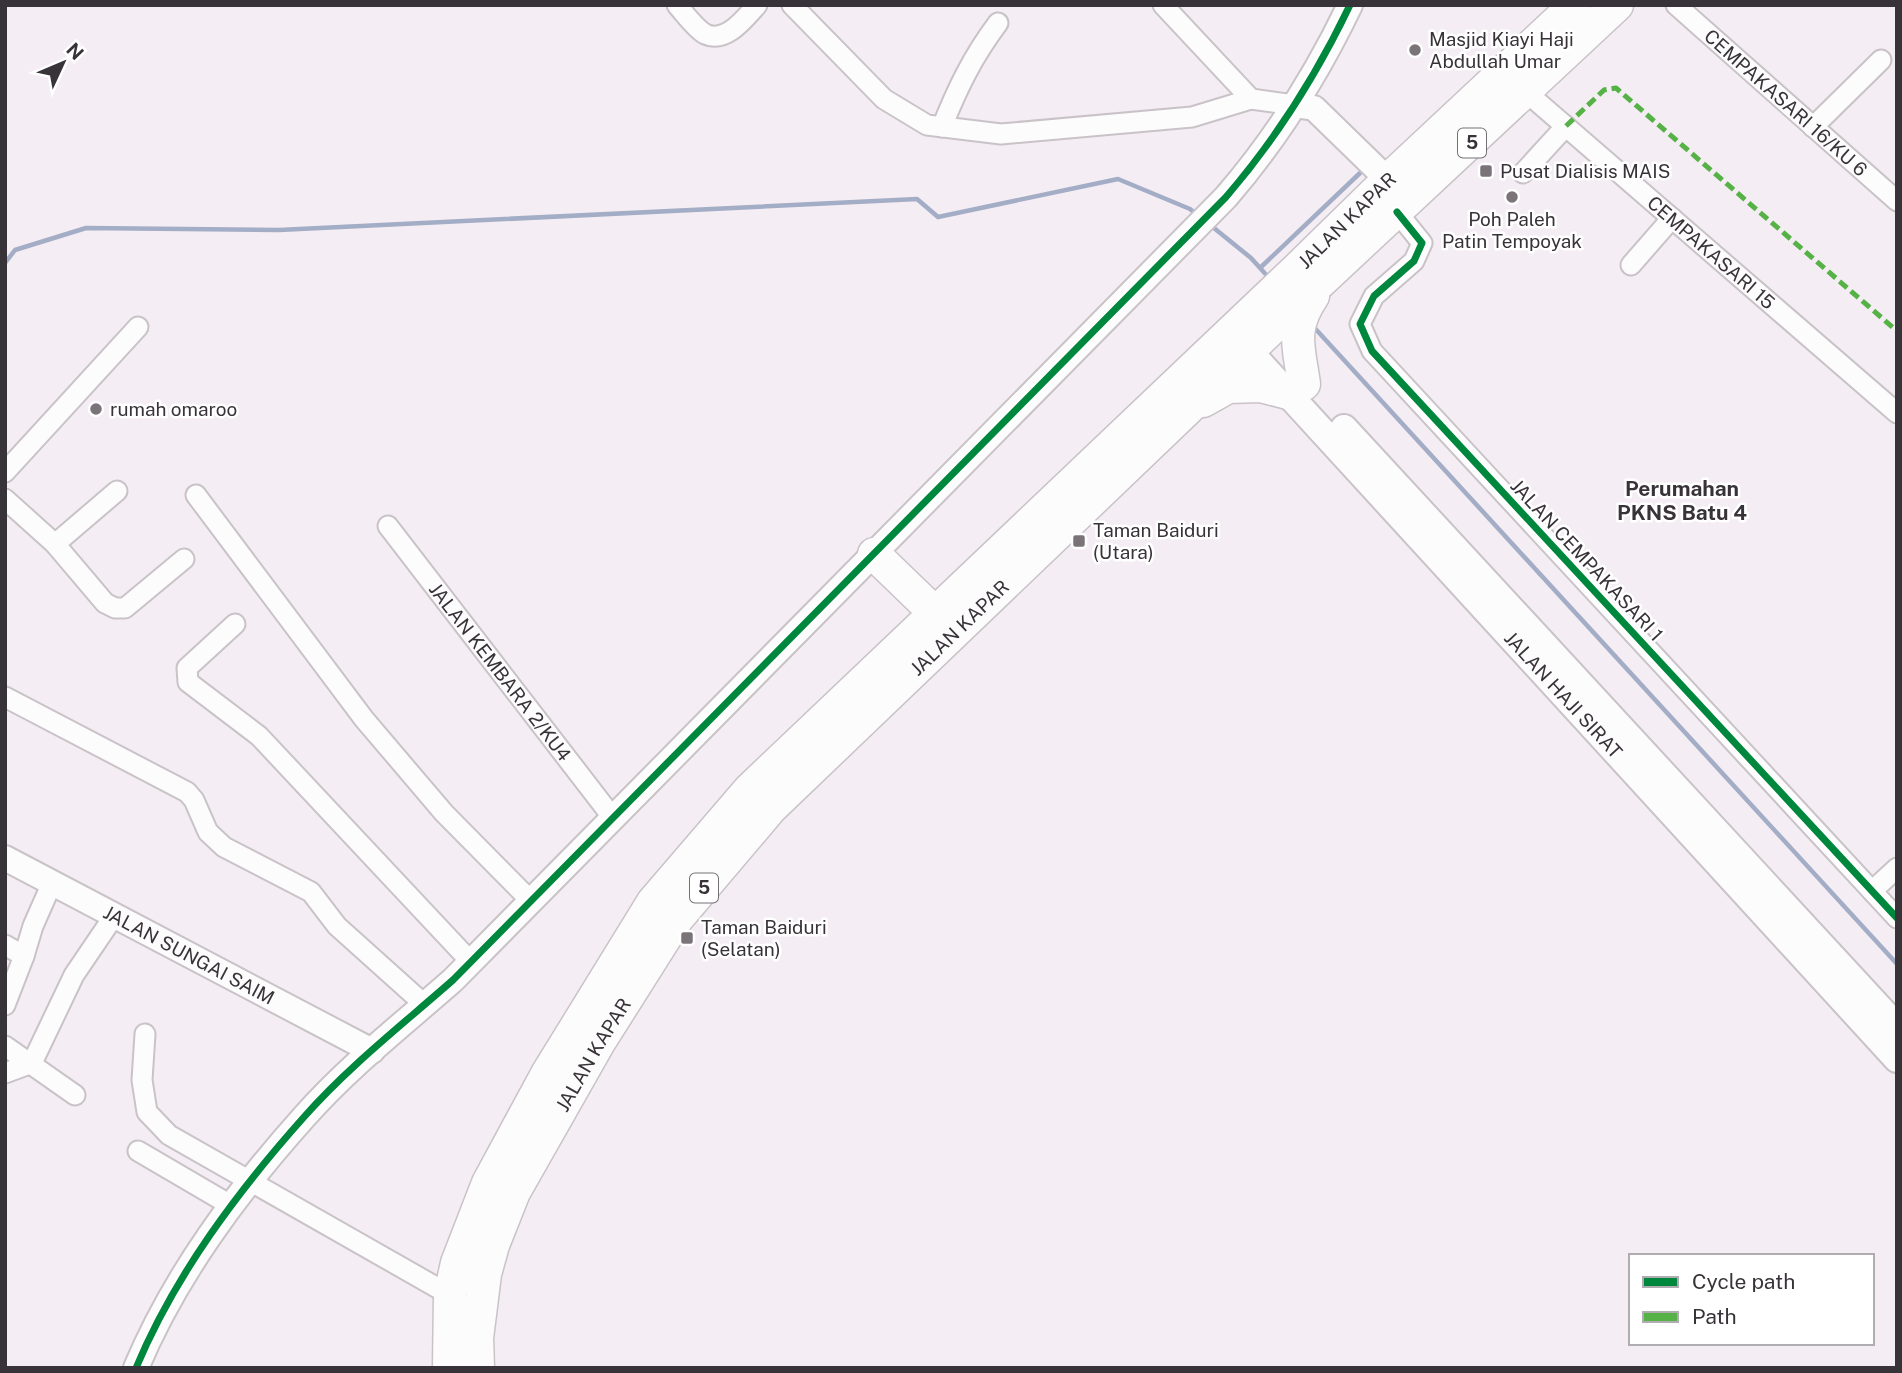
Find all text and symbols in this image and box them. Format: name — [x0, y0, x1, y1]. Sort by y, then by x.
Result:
street label: CEMPAKASARI 16/KU 6 — [1700, 25, 1872, 180]
north arrow — [28, 28, 98, 98]
place label: Masjid Kiayi Haji Abdullah Umar — [1429, 28, 1574, 72]
text: N — [62, 38, 88, 64]
marker: Masjid Kiayi Haji Abdullah Umar — [1407, 42, 1423, 58]
road number: 5 — [1458, 128, 1486, 158]
place label: Pusat Dialisis MAIS — [1500, 160, 1670, 182]
marker: Pusat Dialisis MAIS — [1478, 163, 1494, 179]
street label: JALAN KAPAR — [1293, 168, 1400, 273]
marker: Poh Paleh Patin Tempoyak — [1504, 189, 1520, 205]
street label: CEMPAKASARI 15 — [1643, 191, 1780, 313]
place label: Poh Paleh Patin Tempoyak — [1442, 208, 1582, 252]
place label: rumah omaroo — [110, 398, 237, 420]
marker: rumah omaroo — [88, 401, 104, 417]
street label: JALAN CEMPAKASARI 1 — [1506, 475, 1668, 645]
district label: Perumahan PKNS Batu 4 — [1617, 476, 1747, 525]
place label: Taman Baiduri (Utara) — [1093, 519, 1219, 563]
marker: Taman Baiduri (Utara) — [1071, 533, 1087, 549]
street label: JALAN KAPAR — [906, 575, 1013, 680]
street label: JALAN KEMBARA 2/KU4 — [425, 578, 576, 765]
street label: JALAN HAJI SIRAT — [1500, 627, 1627, 763]
road number: 5 — [690, 874, 718, 903]
street label: JALAN SUNGAI SAIM — [100, 901, 278, 1009]
place label: Taman Baiduri (Selatan) — [701, 916, 827, 960]
marker: Taman Baiduri (Selatan) — [679, 930, 695, 946]
street label: JALAN KAPAR — [551, 994, 635, 1115]
legend — [1629, 1254, 1874, 1345]
text: Cycle path — [1692, 1269, 1795, 1294]
text: Path — [1692, 1304, 1737, 1329]

